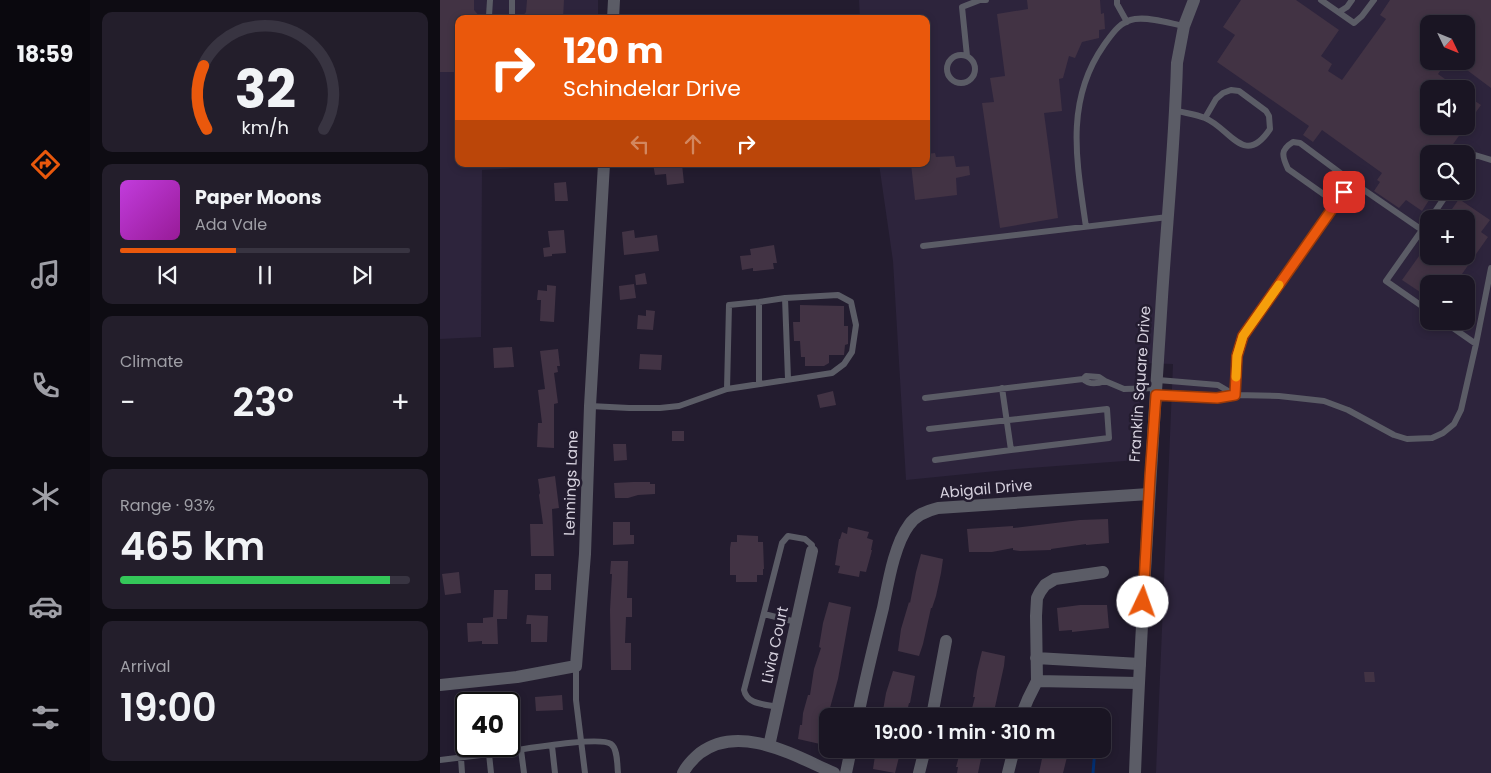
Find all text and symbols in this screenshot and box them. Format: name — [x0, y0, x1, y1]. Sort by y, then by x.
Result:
north arrow — [1420, 15, 1475, 70]
map controls — [1420, 15, 1475, 330]
text: 120 m — [563, 26, 663, 75]
icon: right — [480, 35, 545, 100]
text: 18:59 — [17, 39, 73, 70]
text: 32 — [234, 53, 296, 126]
text: Schindelar Drive — [563, 73, 741, 104]
button: sound — [1420, 80, 1475, 135]
text: km/h — [241, 115, 289, 140]
icon: left — [626, 130, 654, 158]
icon: ahead — [679, 130, 707, 158]
icon: right — [732, 130, 760, 158]
button: search — [1420, 145, 1475, 200]
icon: directions — [28, 147, 63, 182]
pin — [1323, 171, 1365, 213]
icon: arrive — [1330, 178, 1358, 206]
text: Paper Moons — [195, 184, 322, 211]
button: + — [1420, 210, 1475, 265]
text: Ada Vale — [195, 213, 267, 236]
icon: music — [28, 257, 63, 292]
icon: previous — [154, 261, 182, 289]
icon: pause — [251, 261, 279, 289]
icon: next — [348, 261, 376, 289]
button: − — [1420, 275, 1475, 330]
street label: Franklin Square Drive — [1124, 305, 1155, 463]
text: Climate — [120, 350, 183, 373]
icon: phone — [28, 368, 63, 403]
text: 23° — [232, 376, 294, 429]
text: − — [120, 383, 135, 422]
text: + — [391, 383, 410, 422]
street label: Lennings Lane — [558, 430, 583, 536]
street label: Abigail Drive — [939, 474, 1033, 503]
icon: climate — [28, 479, 63, 514]
text: Range · 93% — [120, 494, 215, 517]
text: 465 km — [120, 520, 265, 573]
position arrow — [1116, 575, 1168, 627]
icon: car — [28, 589, 63, 624]
street label: Livia Court — [756, 604, 793, 685]
text: Arrival — [120, 655, 170, 678]
text: 19:00 — [120, 681, 217, 734]
speed limit sign: 40 — [455, 692, 520, 757]
icon: filters — [28, 700, 63, 735]
text: 19:00 · 1 min · 310 m — [875, 719, 1055, 746]

